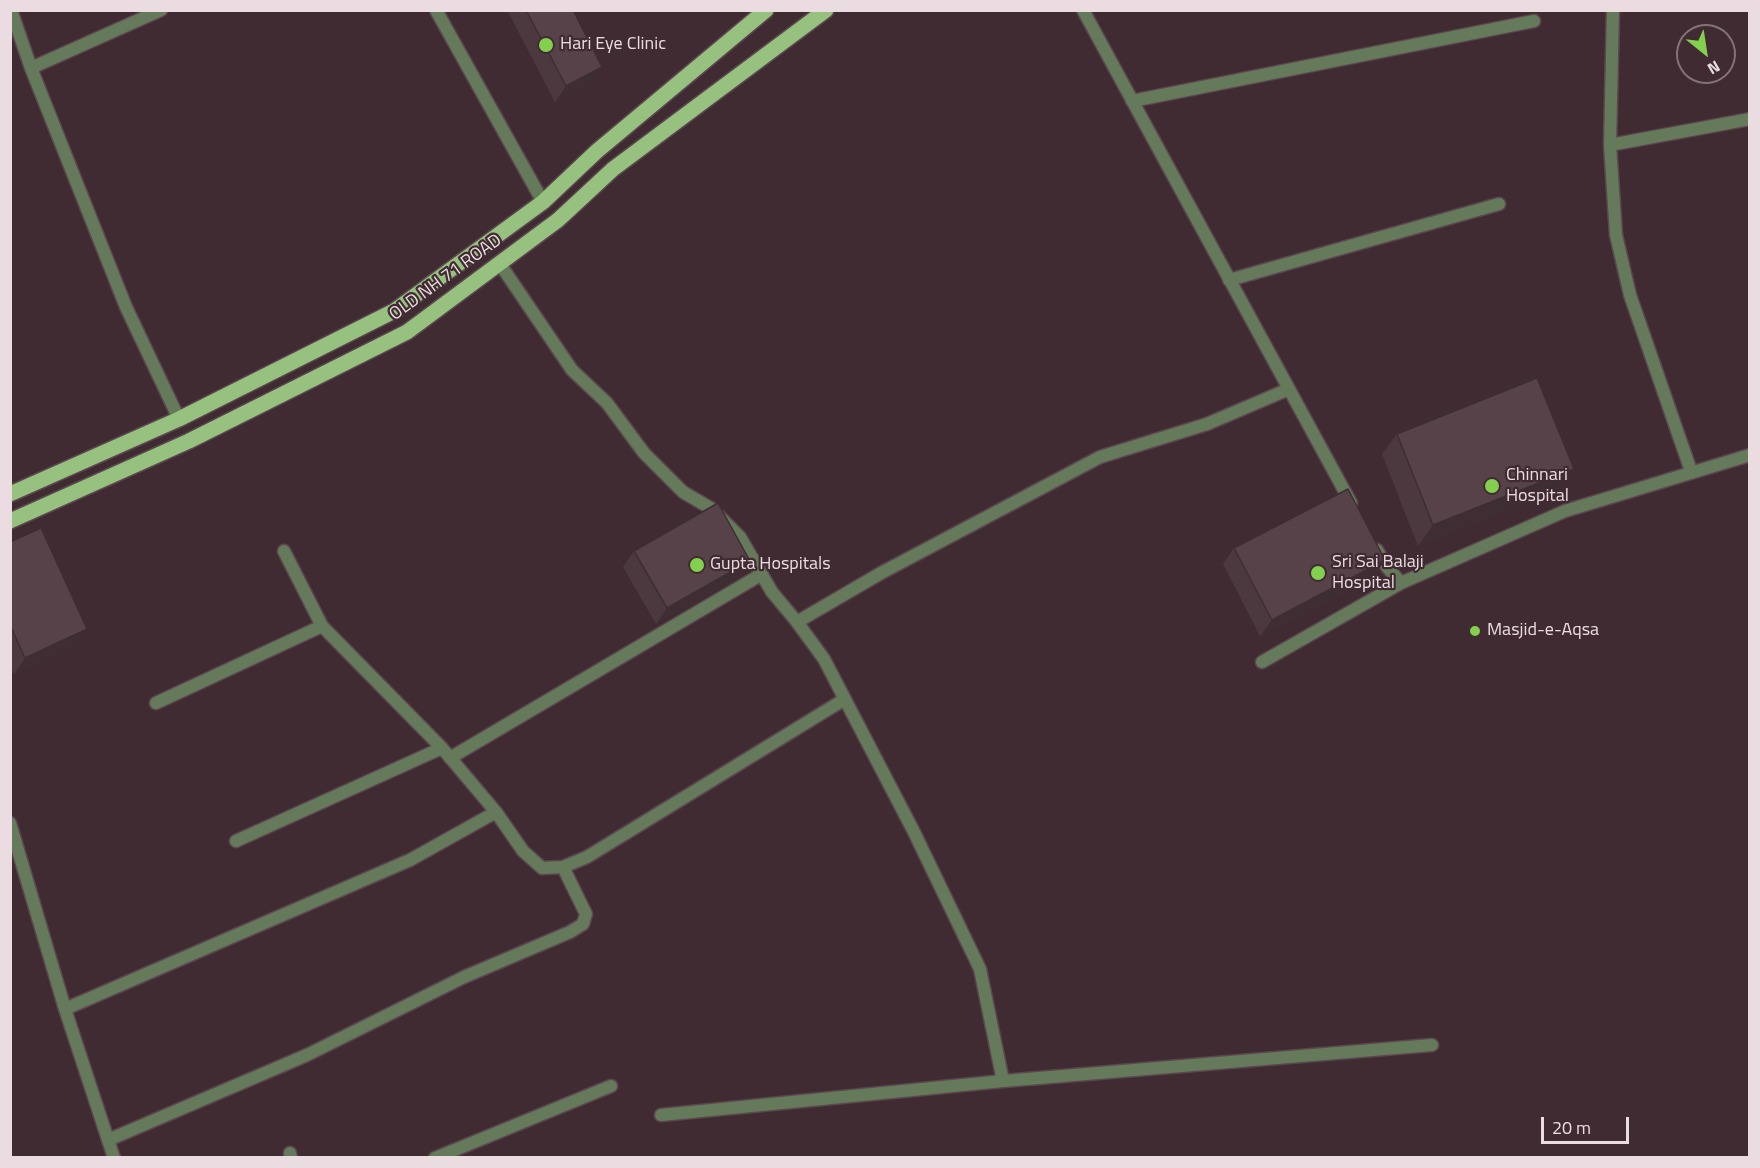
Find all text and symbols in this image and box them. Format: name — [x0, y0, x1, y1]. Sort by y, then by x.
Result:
north arrow — [1676, 24, 1736, 84]
place label: Hari Eye Clinic — [560, 34, 666, 56]
marker: Hari Eye Clinic — [537, 36, 555, 54]
text: N — [1703, 55, 1725, 81]
street label: OLD NH 71 ROAD — [386, 230, 506, 326]
place label: Chinnari Hospital — [1506, 465, 1569, 508]
marker: Chinnari Hospital — [1483, 477, 1501, 495]
place label: Sri Sai Balaji Hospital — [1332, 552, 1424, 594]
place label: Gupta Hospitals — [710, 554, 831, 576]
marker: Gupta Hospitals — [688, 556, 706, 574]
marker: Sri Sai Balaji Hospital — [1309, 564, 1327, 582]
place label: Masjid-e-Aqsa — [1487, 620, 1599, 642]
marker: Masjid-e-Aqsa — [1468, 624, 1482, 638]
scale bar — [1544, 1105, 1632, 1143]
text: 20 m — [1552, 1114, 1591, 1141]

